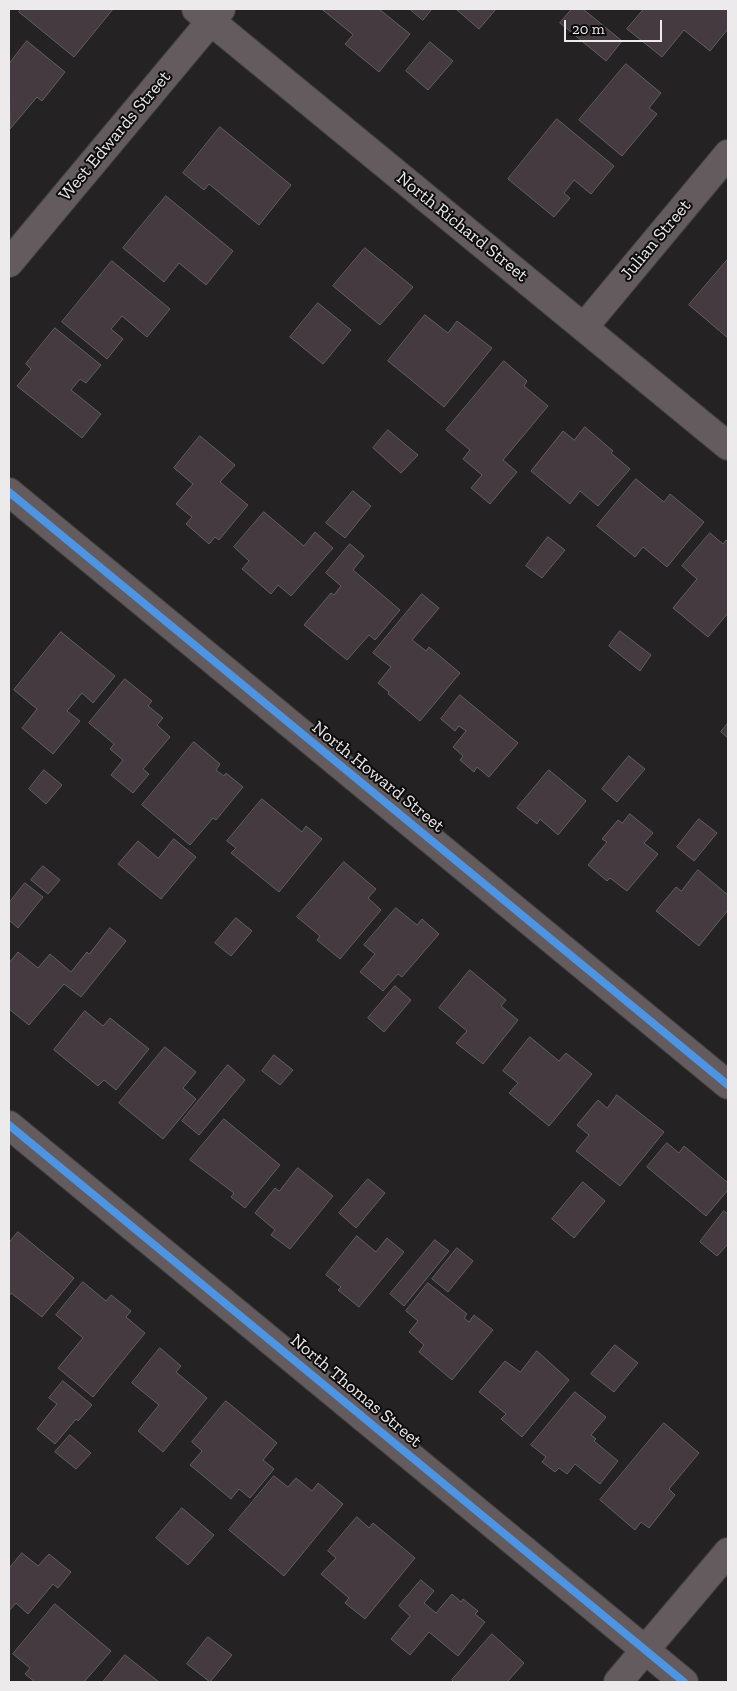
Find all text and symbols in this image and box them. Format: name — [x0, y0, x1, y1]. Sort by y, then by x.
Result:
scale bar — [567, 10, 664, 42]
text: 20 m — [572, 20, 605, 38]
street label: West Edwards Street — [54, 67, 176, 205]
street label: North Richard Street — [392, 167, 532, 287]
street label: Julian Street — [616, 195, 696, 285]
street label: North Howard Street — [307, 717, 449, 837]
street label: North Thomas Street — [286, 1330, 426, 1452]

